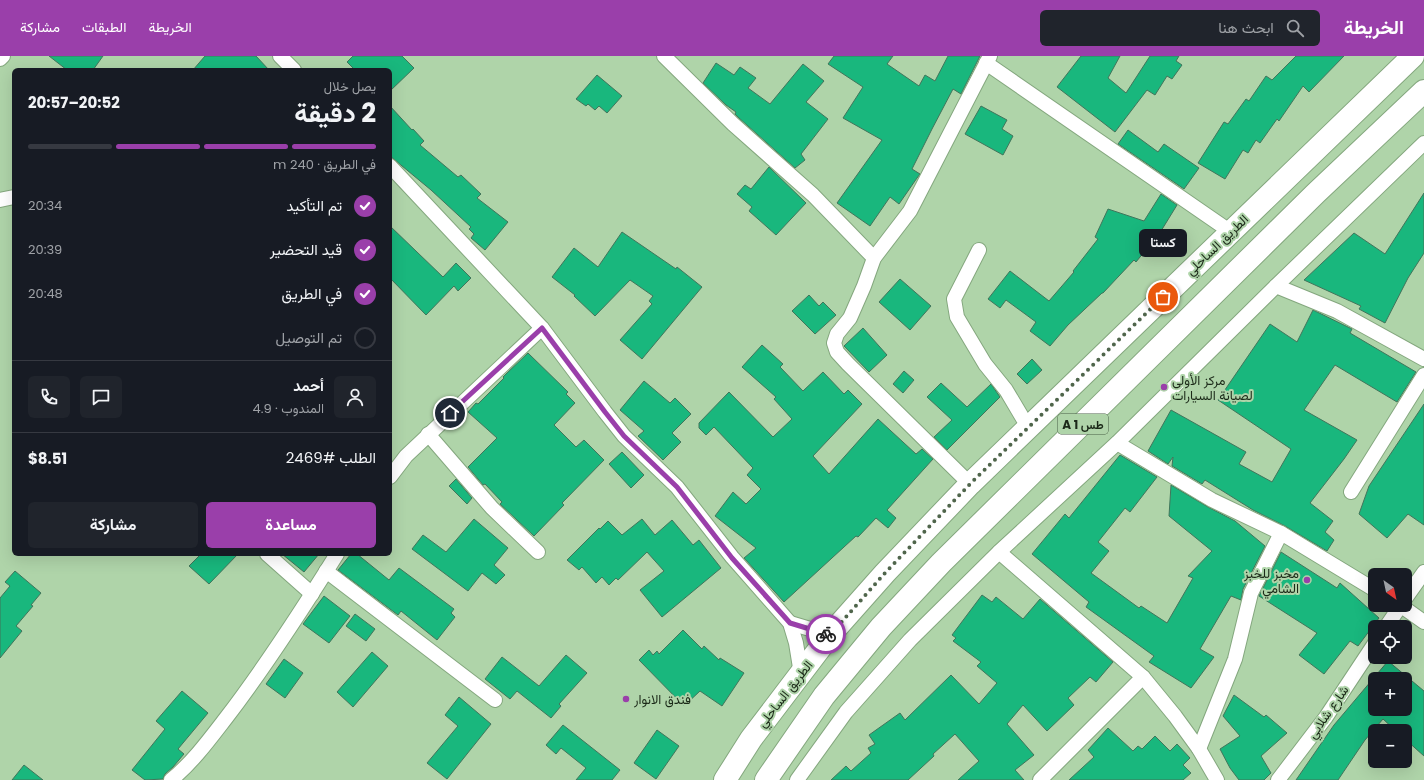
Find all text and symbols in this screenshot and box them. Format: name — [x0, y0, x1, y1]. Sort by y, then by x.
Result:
search box — [1040, 10, 1320, 46]
text: الخريطة — [1344, 14, 1404, 41]
text: مشاركة — [20, 17, 60, 37]
text: الطبقات — [82, 17, 126, 37]
text: الخريطة — [148, 17, 192, 37]
text: ابحث هنا — [1218, 17, 1274, 38]
icon: search — [1284, 17, 1306, 39]
text: يصل خلال — [324, 77, 376, 96]
text: 20:52–20:57 — [28, 92, 120, 113]
text: 2 دقيقة — [294, 95, 376, 131]
text: في الطريق · 240 m — [273, 155, 376, 174]
text: تم التأكيد — [286, 195, 342, 216]
icon: check — [354, 195, 376, 217]
text: 20:34 — [28, 196, 62, 215]
street label: الطريق الساحلي — [1181, 210, 1253, 281]
callout: كستا — [1139, 229, 1187, 257]
text: كستا — [1150, 233, 1176, 252]
text: قيد التحضير — [270, 239, 342, 260]
icon: check — [354, 239, 376, 261]
text: 20:39 — [28, 240, 62, 259]
pin — [1146, 280, 1180, 314]
text: في الطريق — [281, 283, 342, 304]
icon: check — [354, 283, 376, 305]
text: 20:48 — [28, 284, 63, 303]
icon: bag — [1152, 286, 1174, 308]
text: تم التوصيل — [275, 327, 342, 348]
place label: مركز الأولى لصيانة السيارات — [1172, 371, 1253, 405]
text: أحمد — [293, 375, 324, 396]
button: phone — [28, 376, 70, 418]
button: chat — [80, 376, 122, 418]
button: person — [334, 376, 376, 418]
marker: مركز الأولى لصيانة السيارات — [1159, 382, 1169, 392]
pin — [433, 396, 467, 430]
text: المندوب · 4.9 — [253, 399, 324, 418]
icon: home — [439, 402, 461, 424]
road number: A 1 طس — [1058, 414, 1108, 434]
text: الطلب #2469 — [286, 447, 376, 468]
text: $8.51 — [28, 448, 67, 469]
button: مشاركة — [28, 502, 198, 548]
button: مساعدة — [206, 502, 376, 548]
place label: مخبز للخبز الشامي — [1243, 564, 1299, 599]
north arrow — [1368, 568, 1412, 612]
map controls — [1368, 568, 1412, 768]
marker: مخبز للخبز الشامي — [1302, 575, 1312, 585]
courier — [806, 614, 846, 654]
button: locate — [1368, 620, 1412, 664]
icon: bike — [815, 623, 837, 645]
street label: الطريق الساحلي — [753, 656, 818, 732]
button: + — [1368, 672, 1412, 716]
street label: شارع شلابي — [1303, 681, 1354, 743]
place label: فندق الانوار — [633, 690, 691, 709]
marker: فندق الانوار — [621, 694, 631, 704]
button: − — [1368, 724, 1412, 768]

